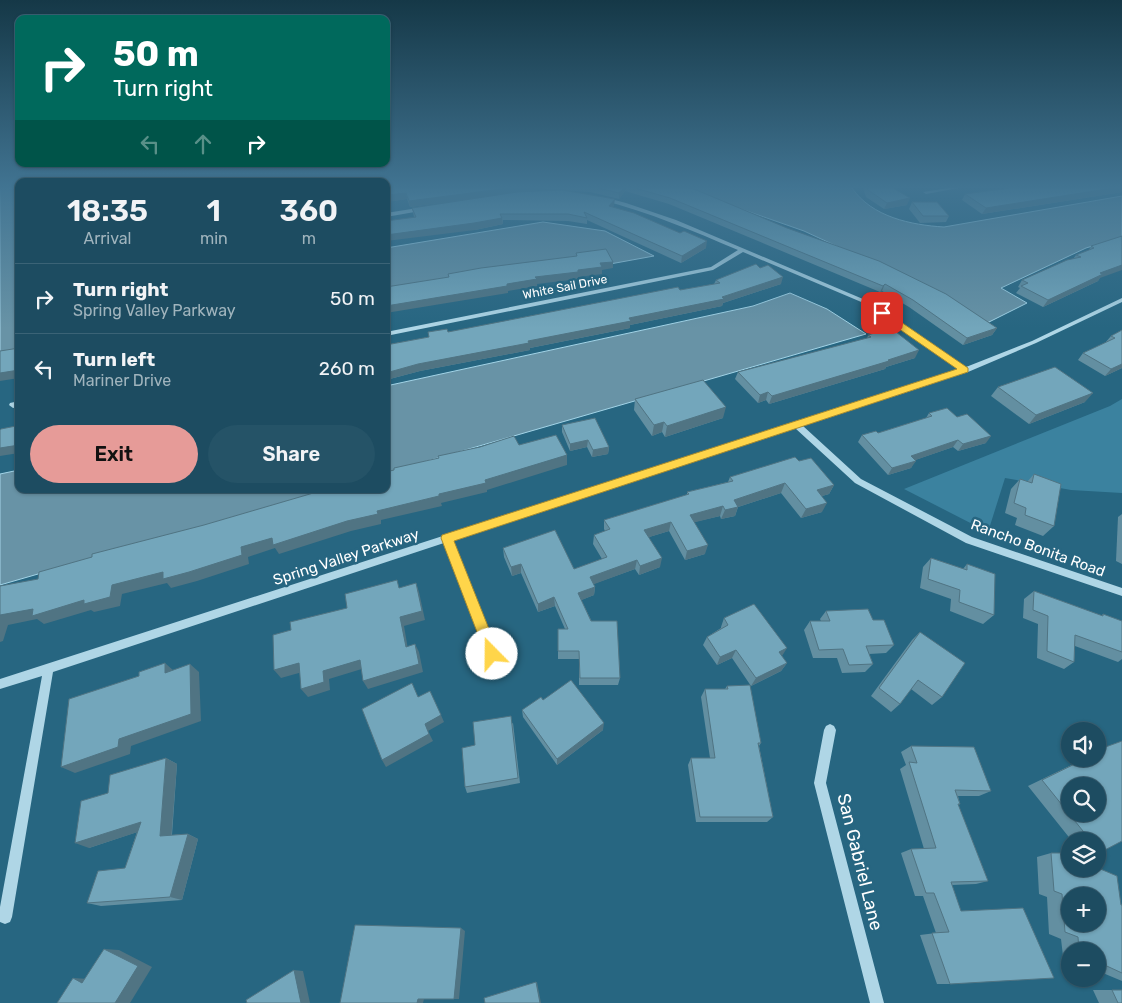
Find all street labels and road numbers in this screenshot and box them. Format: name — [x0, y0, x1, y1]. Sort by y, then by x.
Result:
street label: White Sail Drive — [522, 272, 609, 302]
street label: Rancho Bonita Road — [968, 515, 1108, 581]
street label: Spring Valley Parkway — [271, 525, 421, 589]
street label: San Gabriel Lane — [832, 791, 888, 933]

